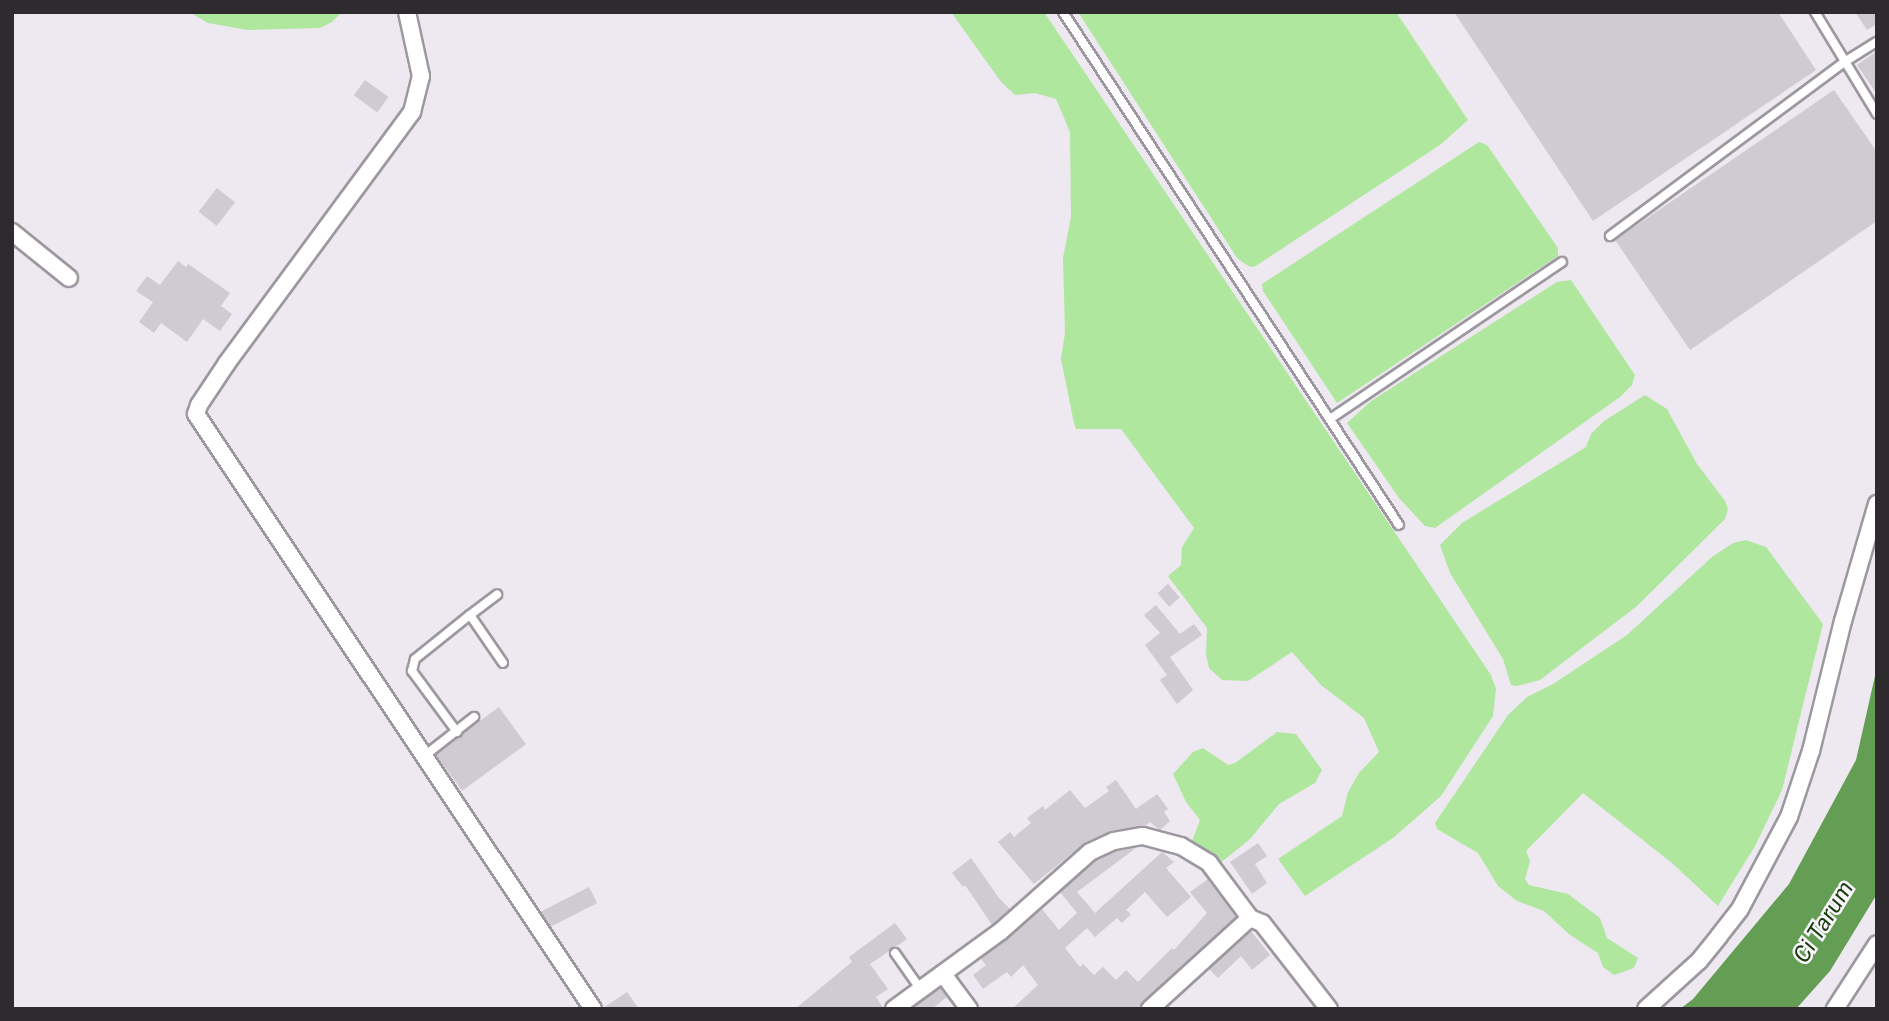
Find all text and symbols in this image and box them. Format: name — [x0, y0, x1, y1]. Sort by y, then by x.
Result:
water label: Ci Tarum — [1787, 876, 1859, 968]

